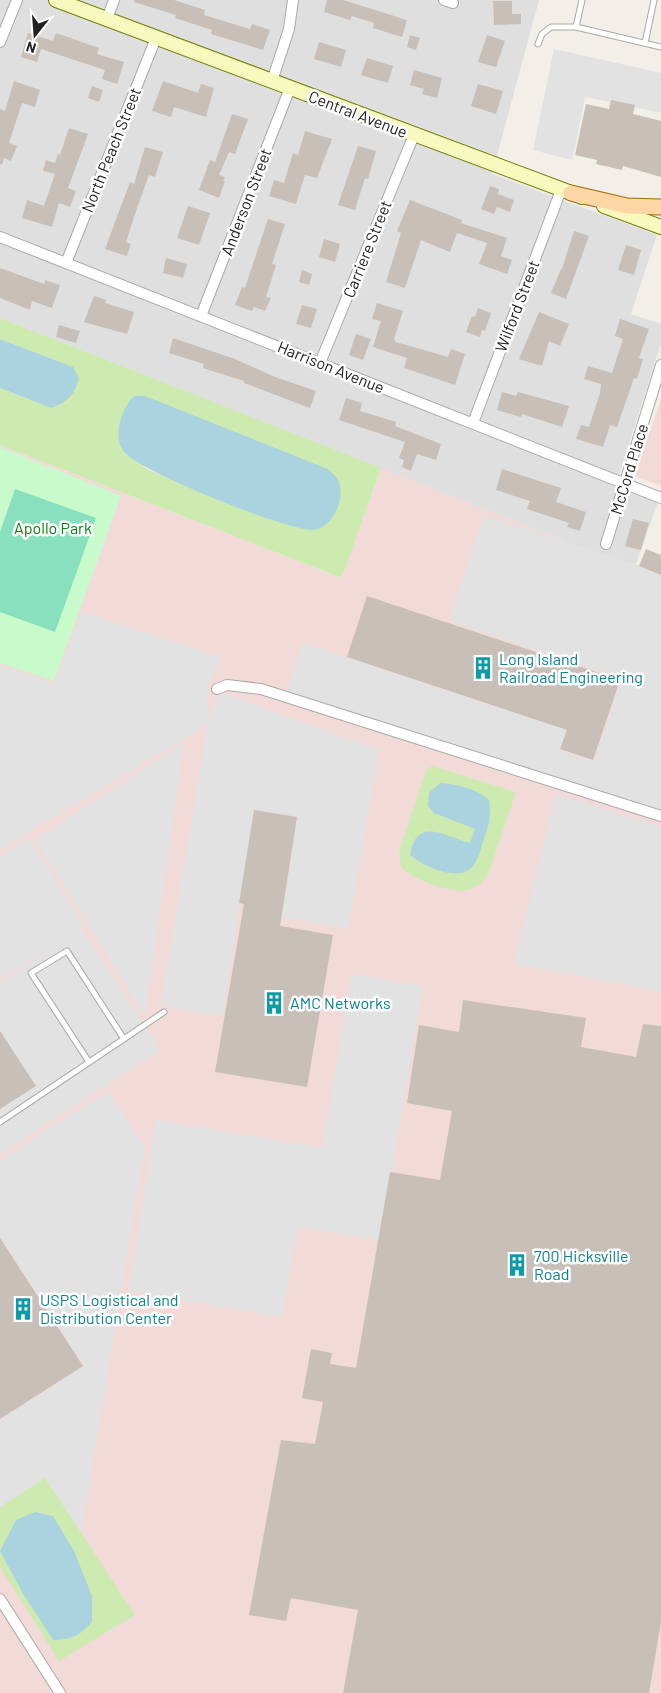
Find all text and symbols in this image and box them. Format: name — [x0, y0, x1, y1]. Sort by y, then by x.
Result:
north arrow — [10, 10, 60, 60]
text: N — [24, 38, 38, 57]
street label: North Peach Street — [77, 85, 144, 215]
street label: Central Avenue — [306, 86, 410, 141]
street label: Anderson Street — [216, 146, 275, 258]
street label: Carriere Street — [338, 197, 395, 300]
street label: Wilford Street — [490, 257, 543, 354]
street label: Harrison Avenue — [275, 336, 387, 397]
street label: McCord Place — [606, 421, 651, 517]
park label: Apollo Park — [14, 518, 92, 537]
place label: Long Island Railroad Engineering — [499, 649, 643, 686]
building icon: Long Island Railroad Engineering — [470, 655, 496, 681]
building icon: AMC Networks — [261, 990, 287, 1016]
place label: AMC Networks — [290, 993, 391, 1012]
place label: 700 Hicksville Road — [534, 1246, 628, 1283]
building icon: 700 Hicksville Road — [504, 1252, 530, 1278]
place label: USPS Logistical and Distribution Center — [40, 1290, 179, 1327]
building icon: USPS Logistical and Distribution Center — [10, 1296, 36, 1322]

